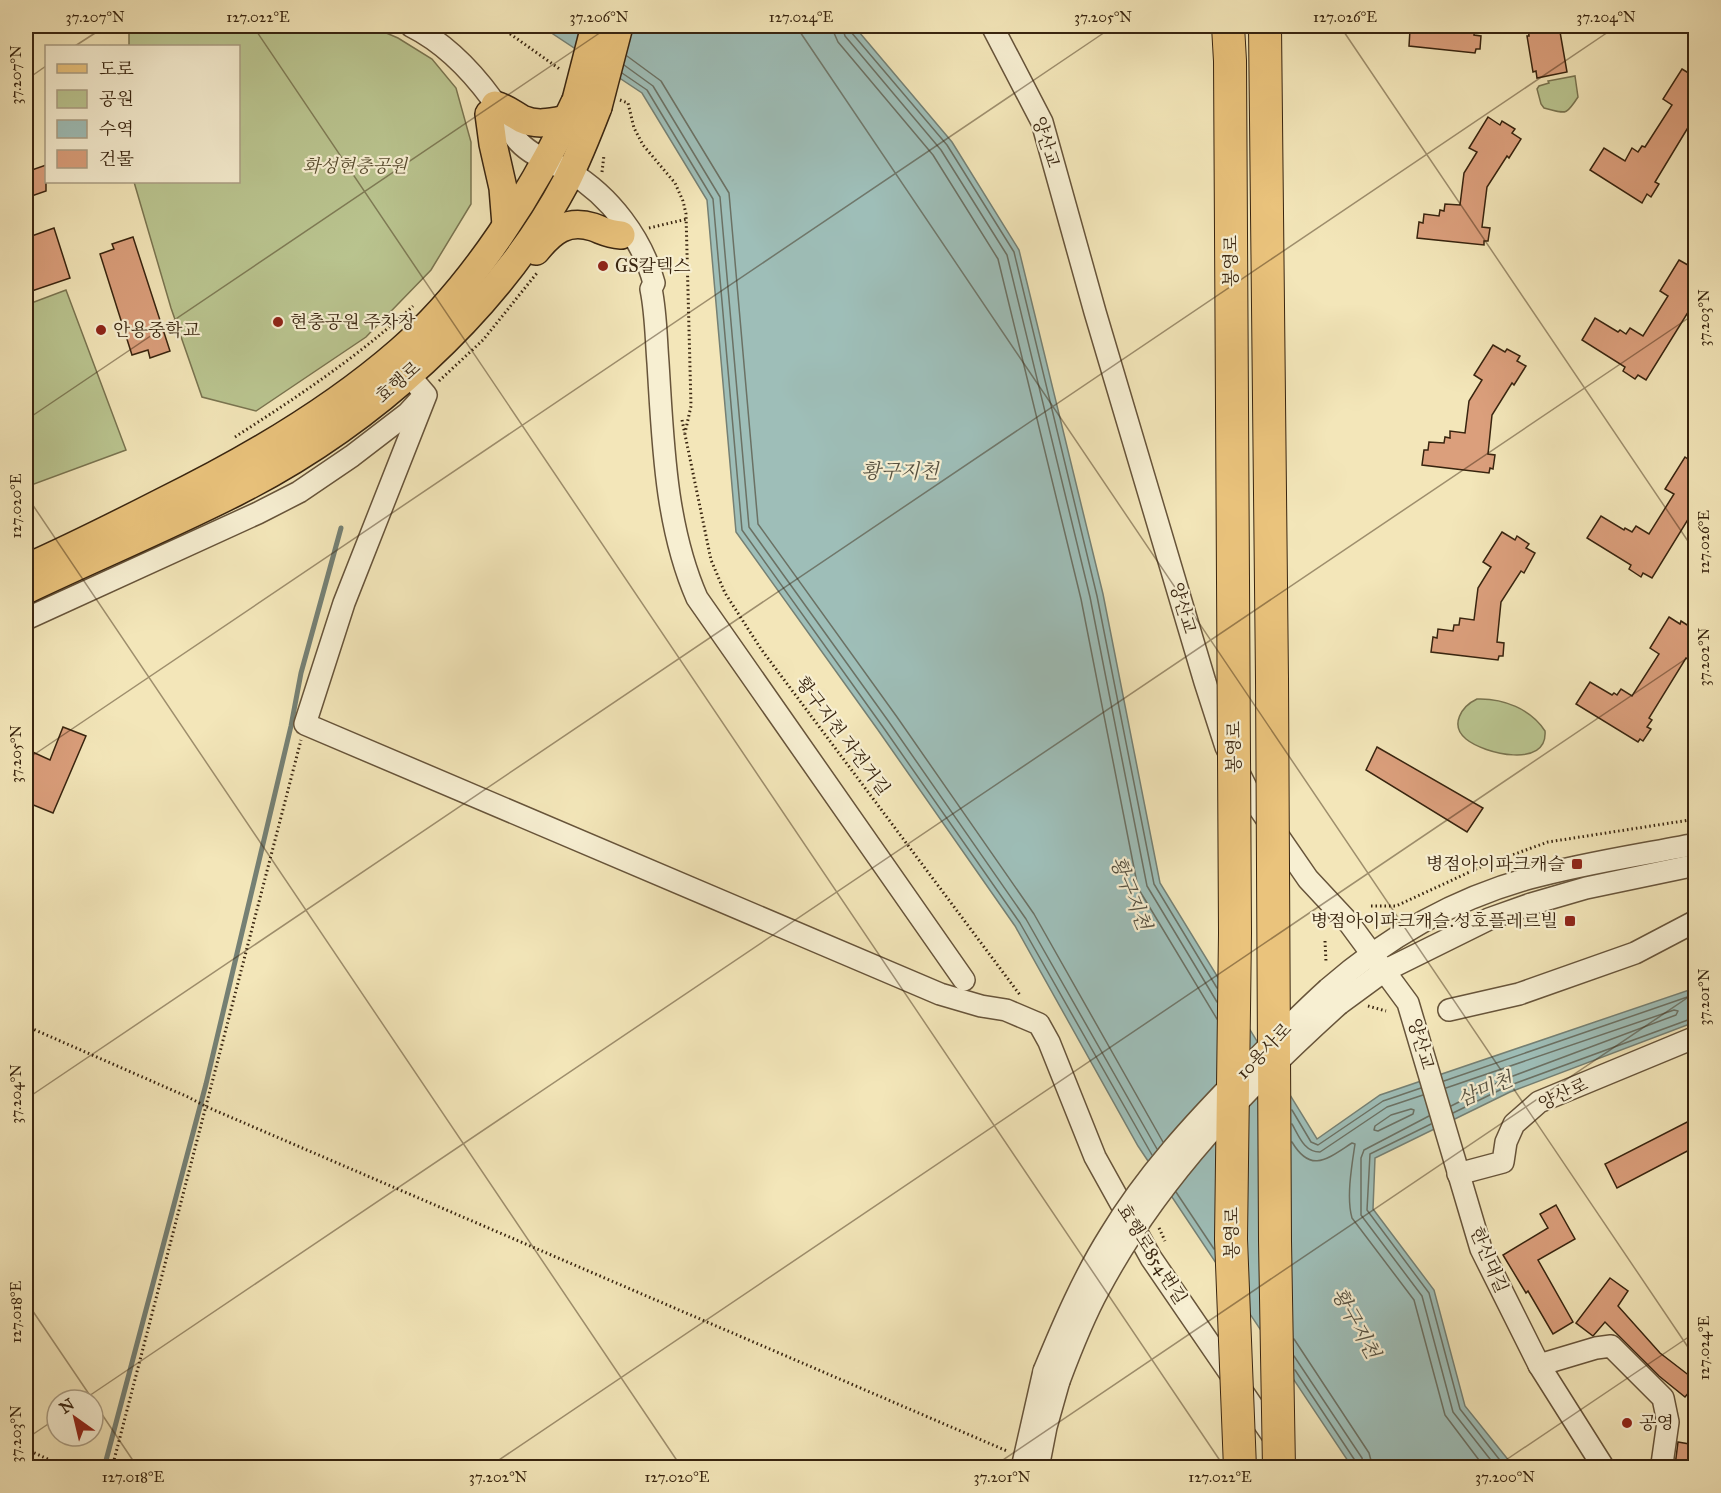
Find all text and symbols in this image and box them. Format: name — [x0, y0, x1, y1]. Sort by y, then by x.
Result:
text: 37.207°N — [65, 8, 125, 26]
text: 127.022°E — [226, 8, 290, 26]
text: 37.206°N — [570, 8, 629, 26]
text: 127.024°E — [769, 8, 834, 26]
text: 37.205°N — [1074, 8, 1132, 26]
text: 127.026°E — [1313, 8, 1377, 26]
text: 37.204°N — [1576, 8, 1636, 26]
text: 37.207°N — [7, 45, 25, 105]
legend — [45, 45, 240, 183]
text: 도로 — [99, 58, 134, 80]
text: 공원 — [99, 88, 134, 110]
street label: 양산교 — [1027, 114, 1065, 171]
text: 수역 — [99, 118, 134, 140]
text: 건물 — [99, 148, 134, 170]
park label: 화성현충공원 — [303, 155, 409, 177]
street label: 봉영로 — [1220, 235, 1242, 287]
place label: GS칼텍스 — [615, 255, 691, 277]
marker: GS칼텍스 — [596, 259, 610, 273]
text: 37.203°N — [1695, 289, 1713, 347]
place label: 현충공원 주차장 — [290, 311, 416, 333]
marker: 현충공원 주차장 — [271, 315, 285, 329]
place label: 안용중학교 — [113, 319, 201, 341]
marker: 안용중학교 — [94, 323, 108, 337]
street label: 효행로 — [371, 357, 425, 407]
water label: 황구지천 — [861, 459, 940, 483]
text: 127.020°E — [7, 473, 25, 538]
text: 127.026°E — [1695, 510, 1713, 574]
street label: 양산교 — [1165, 580, 1201, 637]
text: 37.202°N — [1695, 627, 1713, 686]
street label: 황구지천 자전거길 — [791, 672, 895, 800]
street label: 봉영로 — [1223, 721, 1245, 773]
text: 37.205°N — [7, 725, 25, 783]
water label: 황구지천 — [1105, 853, 1157, 935]
place label: 병점아이파크캐슬 — [1426, 853, 1566, 875]
marker: 병점아이파크캐슬 — [1570, 857, 1584, 871]
place label: 병점아이파크캐슬.성호플레르빌 — [1311, 910, 1558, 932]
marker: 병점아이파크캐슬.성호플레르빌 — [1563, 914, 1577, 928]
text: 37.201°N — [1695, 968, 1713, 1026]
street label: 양산교 — [1403, 1016, 1439, 1073]
street label: 10용사로 — [1232, 1018, 1296, 1084]
text: 37.204°N — [7, 1064, 25, 1124]
water label: 삼미천 — [1454, 1066, 1518, 1111]
street label: 양산로 — [1535, 1073, 1591, 1115]
street label: 효행로854번길 — [1112, 1200, 1192, 1308]
street label: 봉영로 — [1221, 1207, 1243, 1259]
street label: 한신대길 — [1465, 1224, 1513, 1296]
text: 127.018°E — [7, 1280, 25, 1343]
water label: 황구지천 — [1327, 1283, 1386, 1364]
text: 127.024°E — [1695, 1315, 1713, 1380]
north arrow — [45, 1388, 105, 1448]
text: N — [56, 1394, 78, 1418]
text: 37.203°N — [7, 1405, 25, 1463]
place label: 공영 — [1639, 1412, 1674, 1434]
marker: 공영 — [1620, 1416, 1634, 1430]
text: 127.018°E — [102, 1468, 165, 1486]
text: 37.202°N — [469, 1468, 528, 1486]
text: 127.020°E — [645, 1468, 710, 1486]
text: 37.201°N — [973, 1468, 1031, 1486]
text: 127.022°E — [1188, 1468, 1252, 1486]
text: 37.200°N — [1475, 1468, 1535, 1486]

